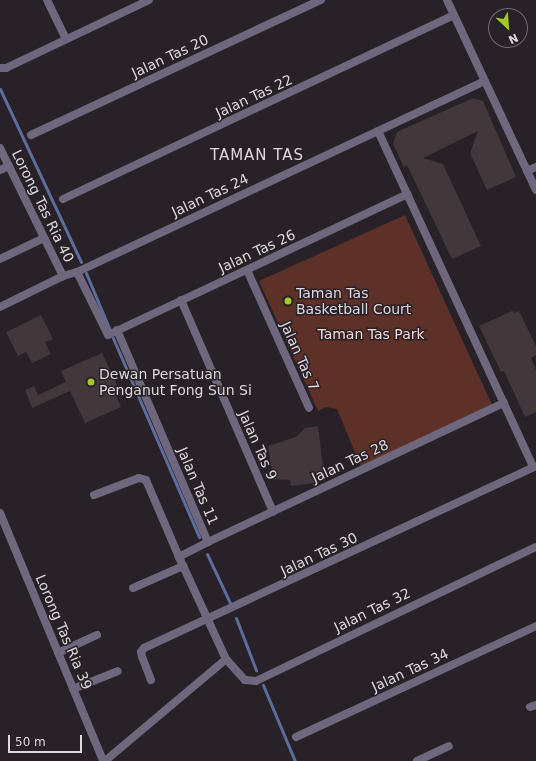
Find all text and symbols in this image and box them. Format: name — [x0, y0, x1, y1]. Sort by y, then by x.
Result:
north arrow — [488, 8, 528, 48]
text: N — [506, 30, 520, 46]
street label: Jalan Tas 20 — [129, 31, 211, 81]
street label: Jalan Tas 22 — [213, 71, 295, 121]
street label: Lorong Tas Ria 40 — [8, 147, 78, 265]
district label: TAMAN TAS — [210, 147, 304, 165]
street label: Jalan Tas 24 — [169, 170, 251, 220]
street label: Jalan Tas 26 — [216, 226, 298, 276]
place label: Taman Tas Basketball Court — [296, 285, 411, 318]
marker: Taman Tas Basketball Court — [283, 296, 293, 306]
street label: Jalan Tas 7 — [277, 319, 323, 393]
park label: Taman Tas Park — [317, 326, 425, 342]
place label: Dewan Persatuan Penganut Fong Sun Si — [99, 366, 252, 398]
marker: Dewan Persatuan Penganut Fong Sun Si — [86, 377, 96, 387]
street label: Jalan Tas 9 — [235, 408, 281, 482]
street label: Jalan Tas 28 — [309, 436, 391, 486]
street label: Jalan Tas 11 — [174, 445, 222, 527]
street label: Jalan Tas 30 — [278, 529, 360, 579]
street label: Lorong Tas Ria 39 — [32, 572, 96, 692]
street label: Jalan Tas 32 — [331, 584, 413, 636]
street label: Jalan Tas 34 — [369, 645, 451, 695]
scale bar — [10, 727, 84, 753]
text: 50 m — [15, 735, 46, 749]

